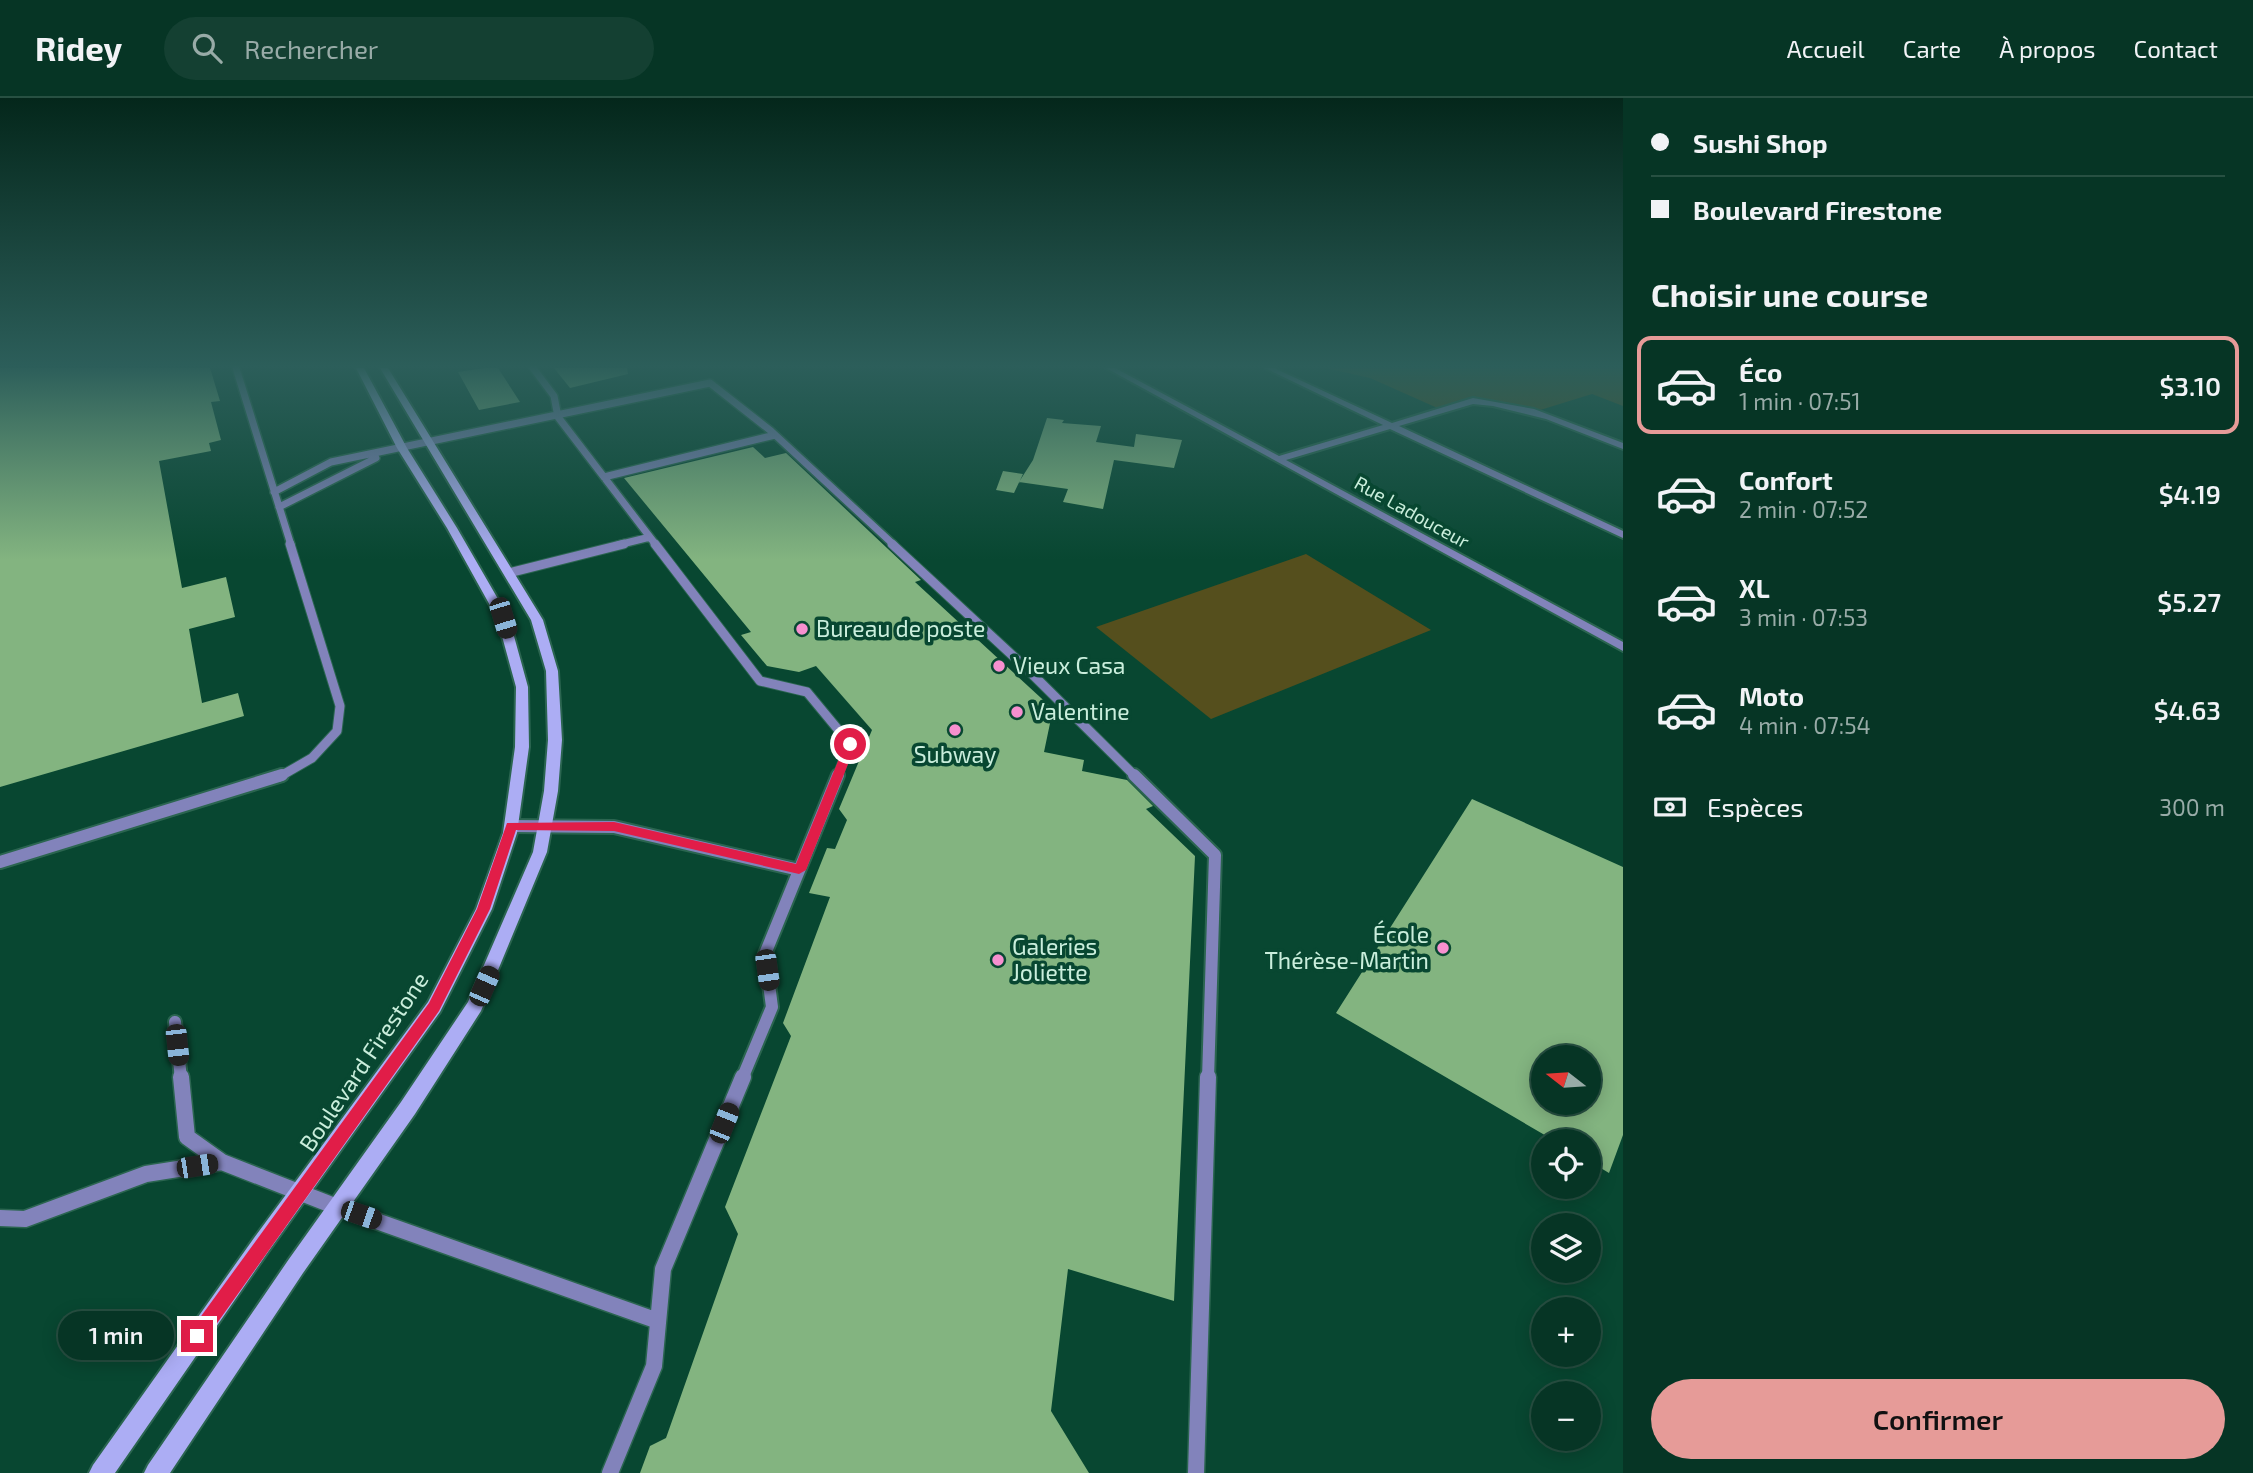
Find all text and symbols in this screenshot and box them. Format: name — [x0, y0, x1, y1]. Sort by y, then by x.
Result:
search box — [164, 17, 654, 80]
text: Ridey — [35, 28, 122, 68]
icon: search — [188, 29, 226, 67]
text: Rechercher — [244, 33, 378, 64]
text: Accueil — [1787, 34, 1865, 63]
text: Carte — [1903, 34, 1961, 63]
text: À propos — [1999, 34, 2096, 63]
text: Contact — [2134, 34, 2218, 63]
text: Sushi Shop — [1693, 127, 1828, 158]
text: Boulevard Firestone — [1693, 194, 1942, 225]
text: Choisir une course — [1651, 275, 1928, 313]
icon: car — [1655, 354, 1718, 417]
text: Éco — [1739, 356, 1782, 387]
text: $3.10 — [2159, 370, 2221, 401]
text: 1 min · 07:51 — [1739, 387, 1861, 415]
icon: car — [1655, 462, 1718, 525]
text: Confort — [1739, 464, 1833, 495]
street label: Rue Ladouceur — [1351, 471, 1474, 553]
text: $4.19 — [2159, 478, 2221, 509]
text: 2 min · 07:52 — [1739, 495, 1868, 523]
icon: car — [1655, 570, 1718, 633]
text: XL — [1739, 572, 1770, 603]
text: $5.27 — [2157, 586, 2221, 617]
car — [487, 595, 520, 641]
text: 3 min · 07:53 — [1739, 603, 1868, 631]
place label: Bureau de poste — [816, 614, 985, 642]
marker: Bureau de poste — [794, 621, 810, 637]
place label: Vieux Casa — [1013, 651, 1126, 679]
marker: Vieux Casa — [991, 658, 1007, 674]
icon: car — [1655, 678, 1718, 741]
text: Moto — [1739, 680, 1804, 711]
text: $4.63 — [2154, 694, 2221, 725]
place label: Valentine — [1031, 697, 1130, 725]
marker: Valentine — [1009, 704, 1025, 720]
text: 4 min · 07:54 — [1739, 711, 1871, 739]
marker: Subway — [947, 722, 963, 738]
route start — [834, 728, 866, 760]
place label: Subway — [914, 740, 996, 768]
icon: cash — [1651, 788, 1689, 826]
text: Espèces — [1707, 791, 1804, 822]
text: 300 m — [2159, 793, 2225, 821]
place label: École Thérèse-Martin — [1264, 920, 1429, 974]
place label: Galeries Joliette — [1012, 932, 1097, 986]
marker: École Thérèse-Martin — [1435, 940, 1451, 956]
car — [754, 948, 781, 992]
marker: Galeries Joliette — [990, 952, 1006, 968]
car — [466, 963, 503, 1009]
street label: Boulevard Firestone — [293, 966, 434, 1156]
car — [165, 1023, 190, 1067]
north arrow — [1531, 1045, 1601, 1115]
map controls — [1531, 1045, 1601, 1451]
car — [707, 1100, 742, 1146]
button: locate — [1531, 1129, 1601, 1199]
car — [175, 1152, 220, 1180]
car — [338, 1198, 385, 1232]
button: layers — [1531, 1213, 1601, 1283]
button: + — [1531, 1297, 1601, 1367]
callout: 1 min — [57, 1312, 172, 1360]
route end — [181, 1320, 213, 1352]
text: 1 min — [89, 1321, 143, 1349]
button: Confirmer — [1651, 1379, 2225, 1459]
button: − — [1531, 1381, 1601, 1451]

